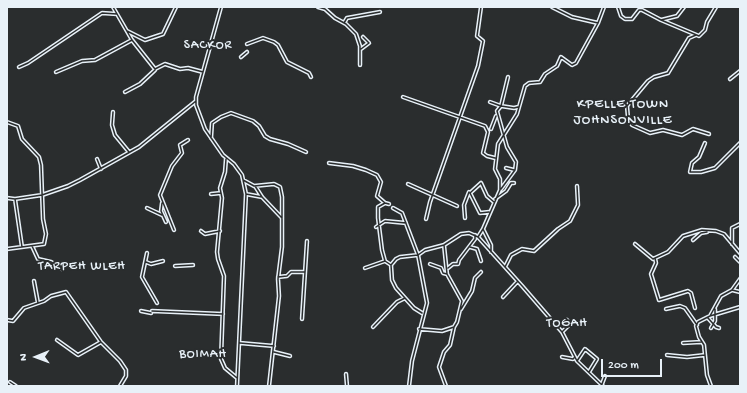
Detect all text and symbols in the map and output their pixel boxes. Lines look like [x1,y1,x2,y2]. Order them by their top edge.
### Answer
district label: SACKOR [184,38,232,54]
district label: KPELLE TOWN JOHNSONVILLE [573,97,673,130]
district label: TARPEH WLEH [38,259,126,275]
district label: TOGAH [546,316,588,332]
north arrow [16,337,56,377]
district label: BOIMAH [179,347,227,363]
scale bar [603,351,664,377]
text: N [18,354,30,361]
text: 200 m [608,359,639,373]

